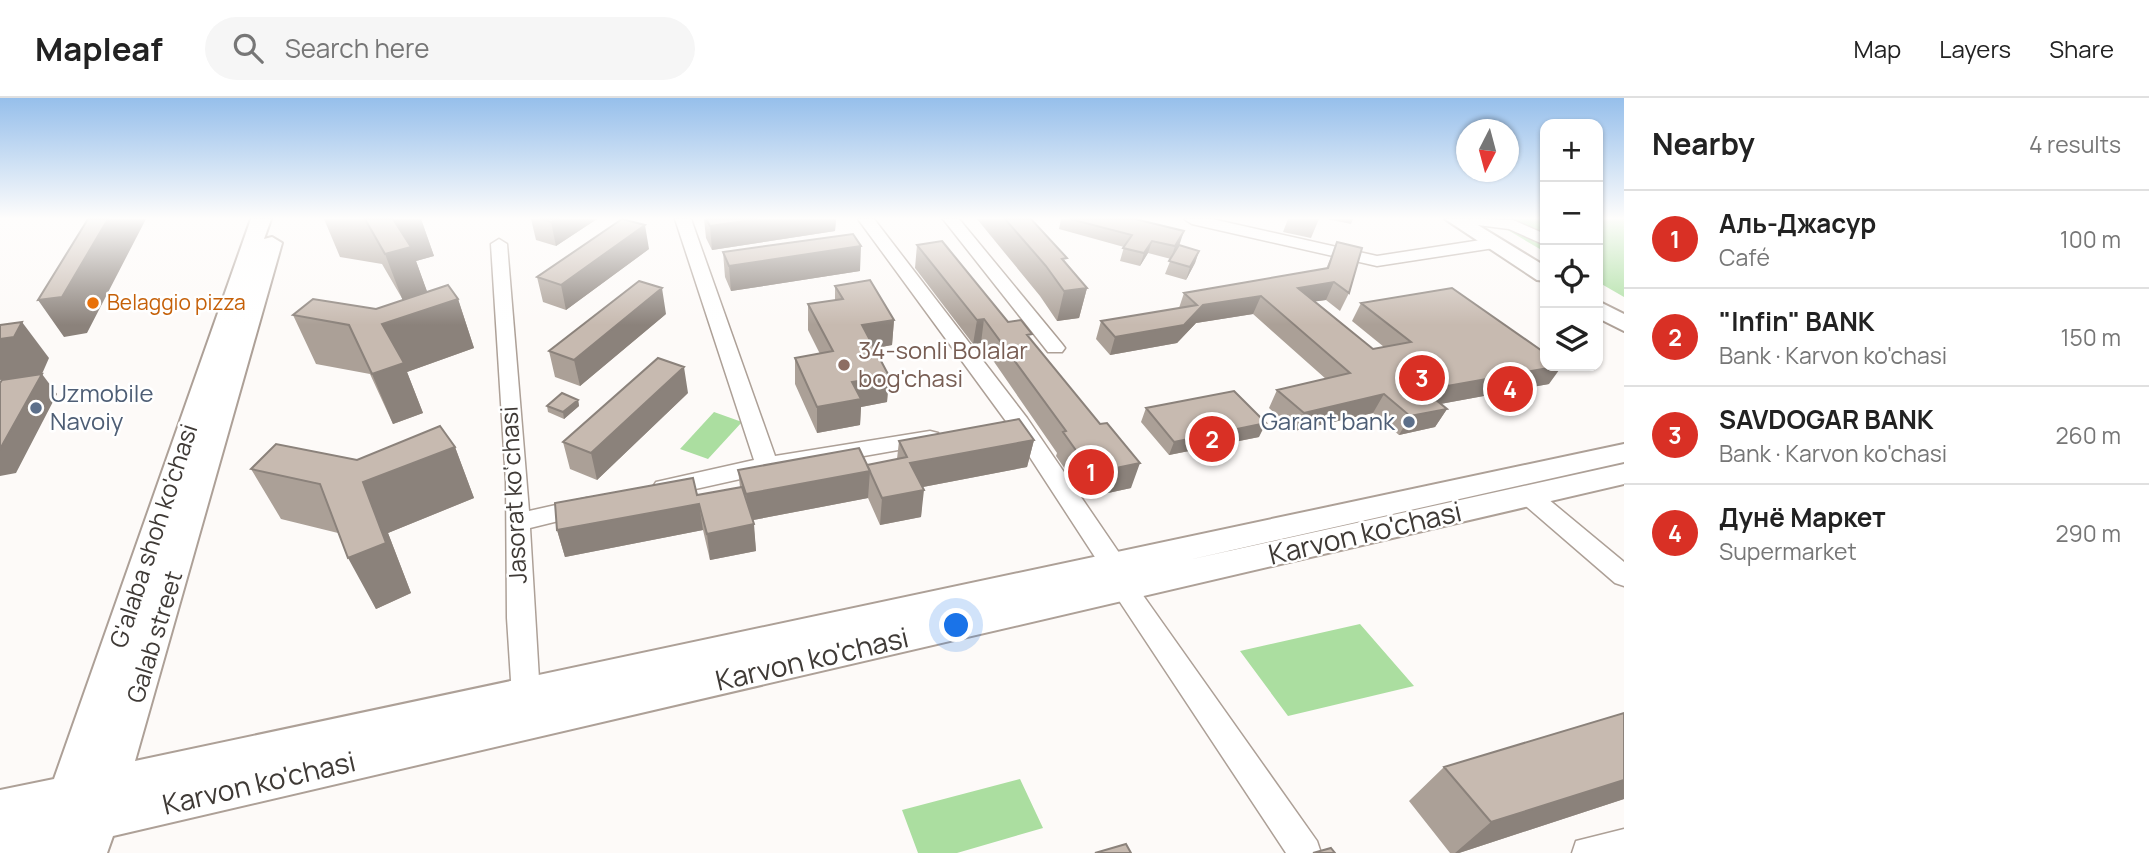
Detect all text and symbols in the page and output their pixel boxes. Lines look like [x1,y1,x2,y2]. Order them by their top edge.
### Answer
search box [205,17,695,80]
text: Mapleaf [35,26,163,71]
icon: search [229,29,267,67]
text: Search here [285,30,429,66]
text: Map [1854,32,1901,65]
text: Layers [1939,32,2011,65]
text: Share [2049,32,2114,65]
north arrow [1456,119,1519,182]
map controls [1540,119,1603,371]
button: + [1540,119,1603,182]
text: Nearby [1652,123,1755,164]
text: 4 results [2029,128,2121,160]
button: − [1540,182,1603,245]
text: Аль-Джасур [1719,205,1876,241]
text: 1 [1670,223,1680,255]
text: 100 m [2060,223,2121,255]
text: Café [1719,241,1770,273]
button: locate [1540,245,1603,308]
place label: Belaggio pizza [107,288,246,316]
marker: Belaggio pizza [85,295,101,311]
text: "Infin" BANK [1719,303,1875,339]
button: layers [1540,308,1603,371]
text: 2 [1668,321,1682,353]
text: 150 m [2061,321,2121,353]
place label: 34-sonli Bolalar bog'chasi [858,333,1028,394]
text: Bank · Karvon ko'chasi [1719,339,1947,371]
pin: 3 [1399,352,1445,404]
marker: 34-sonli Bolalar bog'chasi [836,357,852,373]
pin: 4 [1487,363,1533,415]
place label: Uzmobile Navoiy [50,376,153,437]
marker: Uzmobile Navoiy [28,400,44,416]
text: SAVDOGAR BANK [1719,401,1934,437]
place label: Garant bank [1261,404,1396,437]
street label: Jasorat ko‘chasi [491,406,534,585]
pin: 2 [1189,413,1235,465]
marker: Garant bank [1401,414,1417,430]
street label: G'alaba shoh ko'chasi [101,419,204,652]
text: 3 [1668,419,1682,451]
text: 260 m [2055,419,2121,451]
text: Bank · Karvon ko'chasi [1719,437,1947,469]
pin: 1 [1068,446,1114,498]
street label: Karvon ko'chasi [1265,491,1465,573]
text: Дунё Маркет [1719,499,1886,535]
text: 4 [1668,517,1682,549]
text: 290 m [2055,517,2121,549]
text: Supermarket [1719,535,1857,567]
street label: Galab street [118,566,189,707]
your location [939,608,973,642]
street label: Karvon ko'chasi [712,617,912,699]
street label: Karvon ko'chasi [159,741,359,823]

